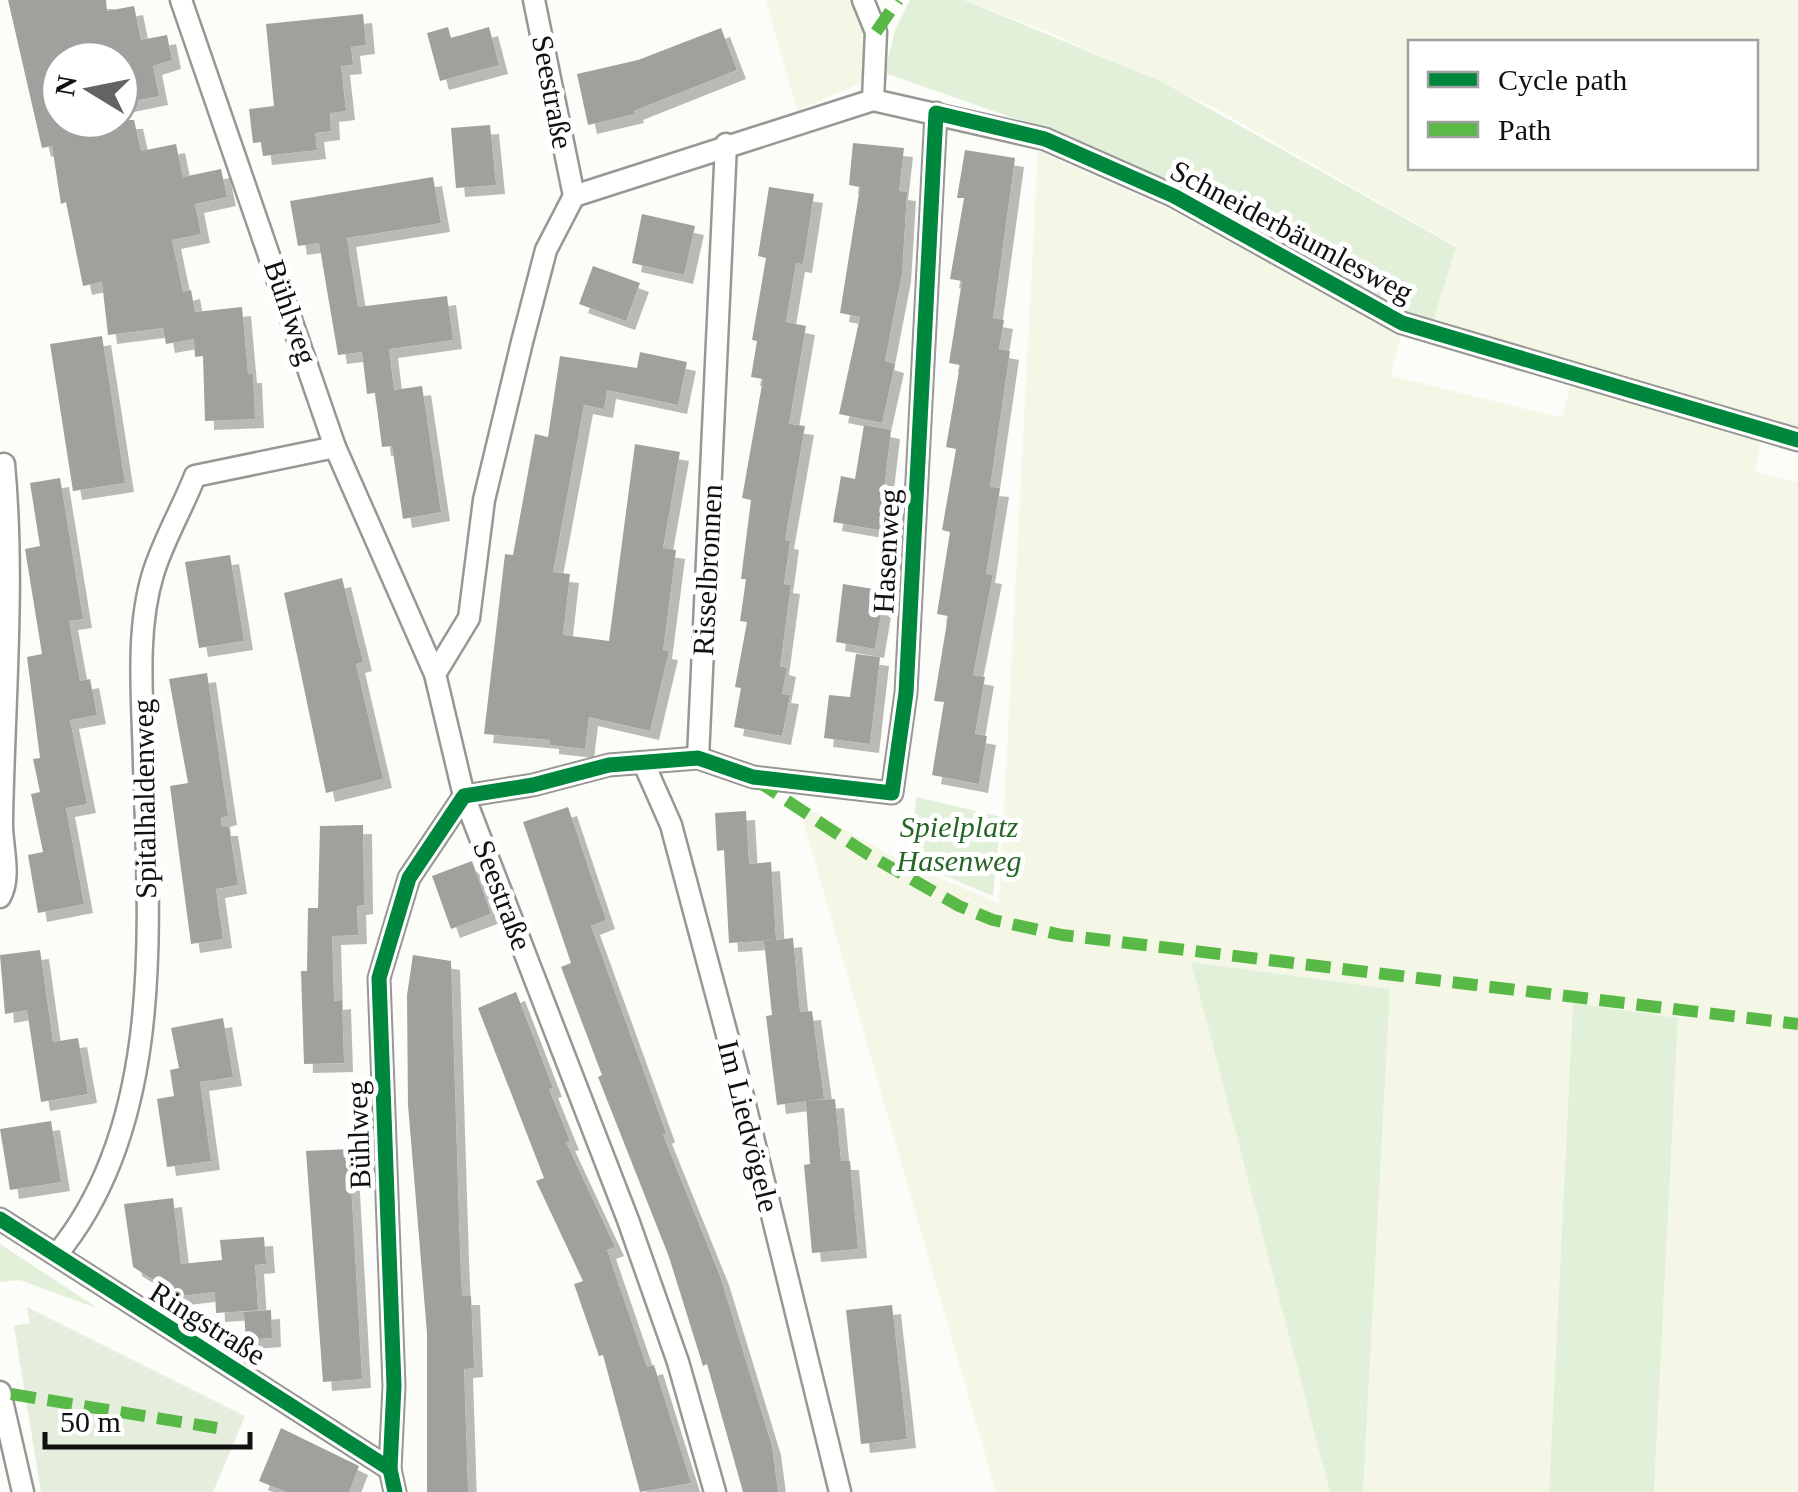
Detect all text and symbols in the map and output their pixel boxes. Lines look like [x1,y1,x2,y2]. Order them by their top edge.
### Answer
street label: Seestraße [526,32,580,152]
north arrow [40,40,140,140]
legend [1408,40,1758,170]
text: Cycle path [1498,63,1627,96]
text: N [49,73,83,98]
text: Path [1498,113,1551,146]
street label: Schneiderbäumlesweg [1165,153,1419,309]
street label: Bühlweg [258,255,324,369]
street label: Risselbronnen [686,483,728,657]
street label: Hasenweg [866,488,906,614]
street label: Spitalhaldenweg [126,699,162,899]
park label: Spielplatz Hasenweg [896,810,1021,877]
street label: Seestraße [467,835,539,955]
street label: Im Liedvögele [712,1037,786,1215]
street label: Bühlweg [340,1080,376,1190]
street label: Ringstraße [144,1275,272,1371]
scale bar [45,1387,250,1449]
text: 50 m [60,1405,121,1438]

